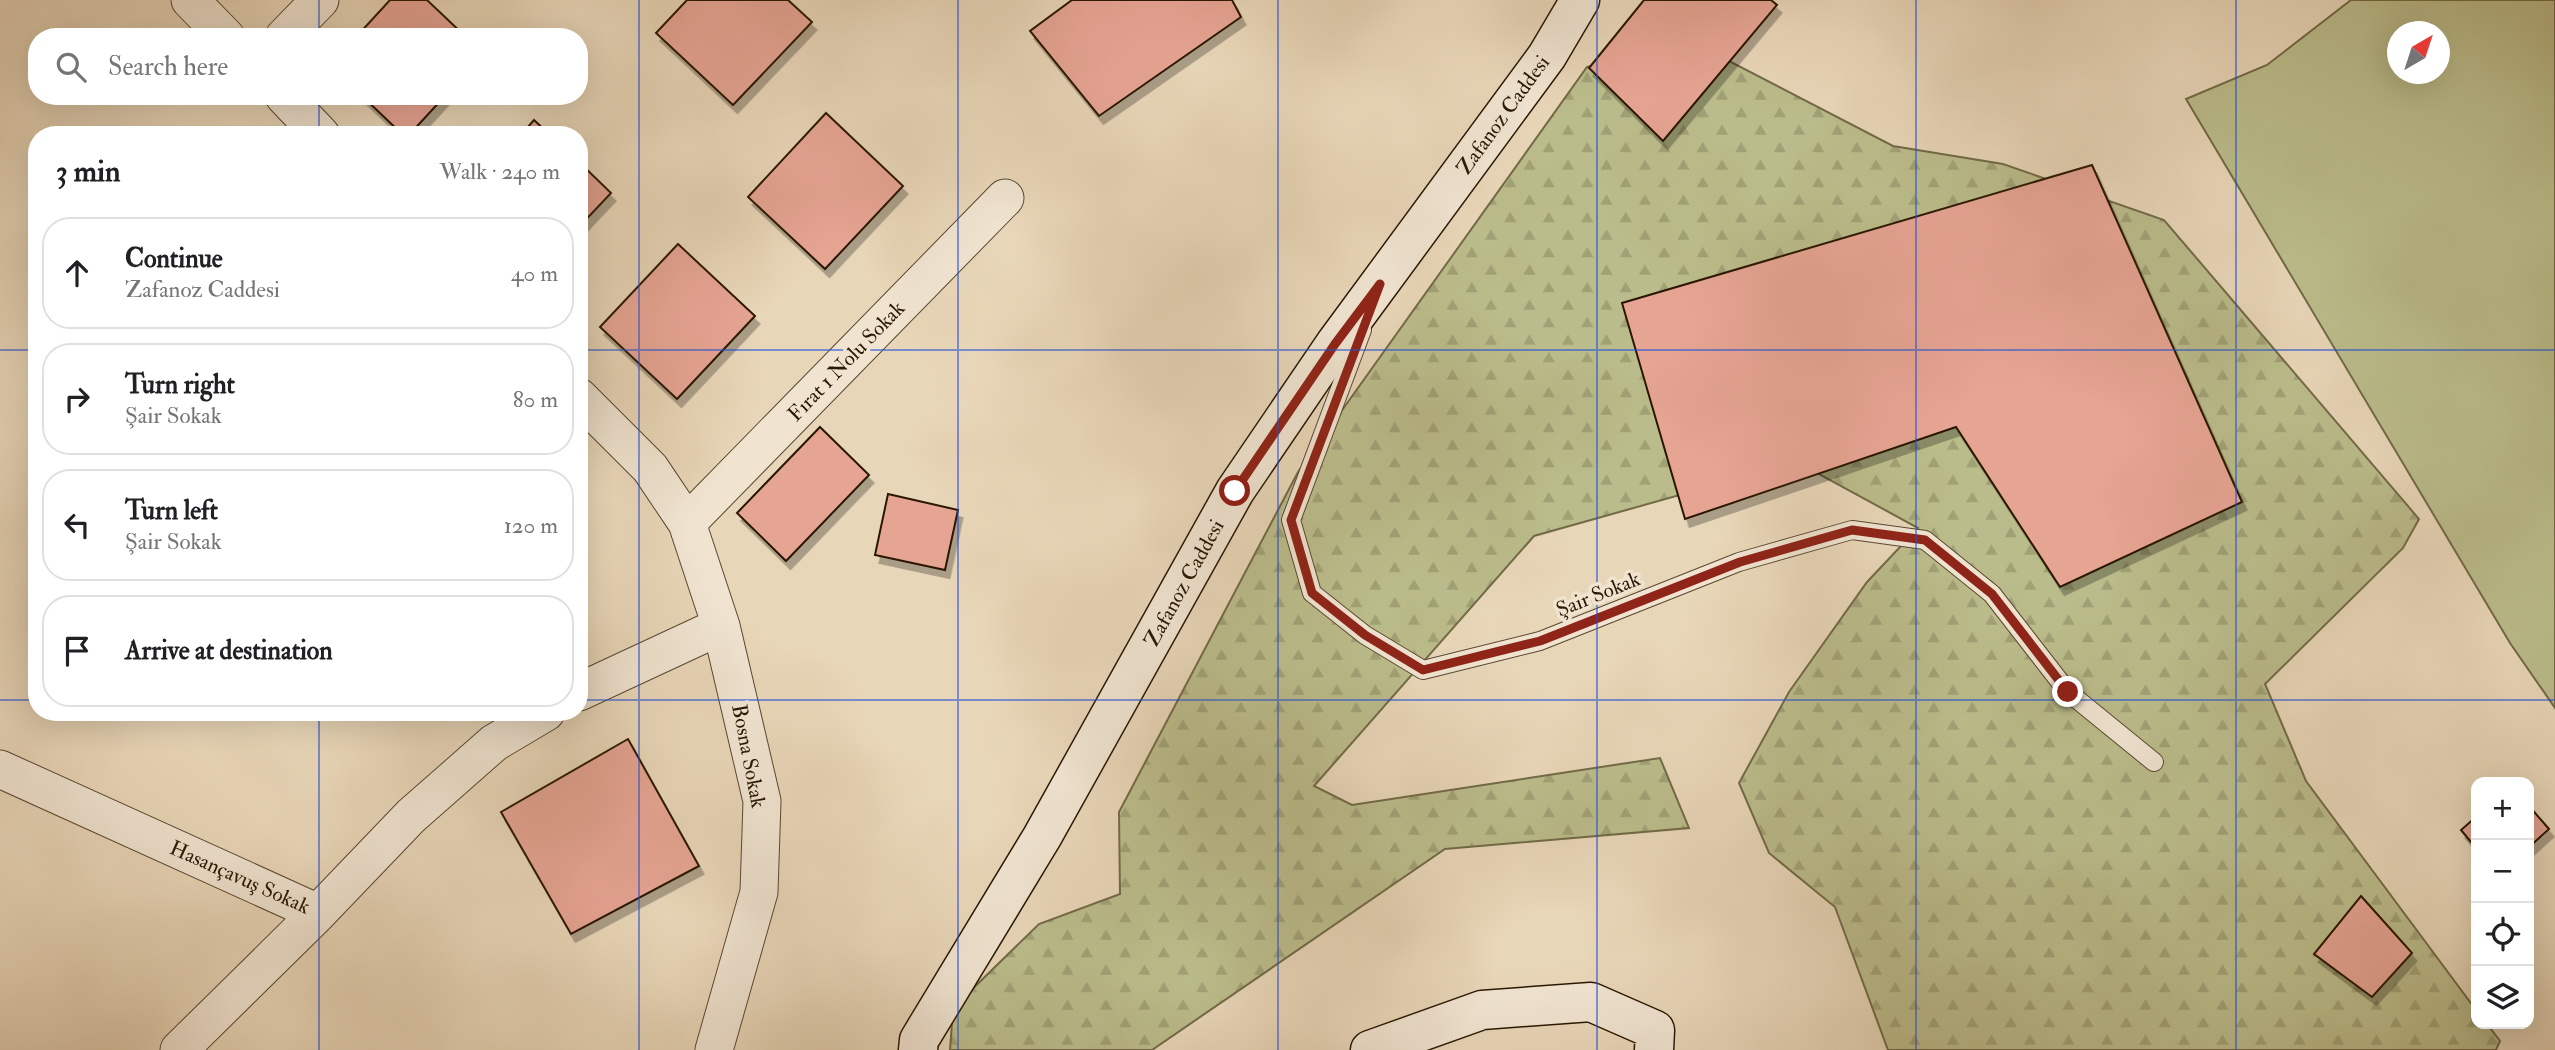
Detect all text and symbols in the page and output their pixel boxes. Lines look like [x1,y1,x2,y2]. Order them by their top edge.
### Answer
north arrow [2387,21,2450,84]
search box [28,28,588,105]
icon: search [52,48,90,86]
street label: Zafanoz Caddesi [1451,50,1556,180]
text: Search here [108,51,228,83]
text: 3 min [56,153,121,190]
text: Walk · 240 m [440,157,560,186]
text: Continue [125,243,223,275]
icon: ahead [58,254,96,292]
text: 40 m [511,259,558,288]
text: Zafanoz Caddesi [125,275,280,304]
street label: Fırat 1 Nolu Sokak [782,295,911,427]
text: Turn right [125,369,235,401]
icon: right [58,380,96,418]
text: 80 m [513,385,558,414]
text: Şair Sokak [125,401,222,430]
route start [1219,475,1250,506]
text: Turn left [125,495,218,527]
icon: left [58,506,96,544]
text: 120 m [504,511,558,540]
street label: Zafanoz Caddesi [1138,514,1231,652]
text: Şair Sokak [125,527,222,556]
street label: Şair Sokak [1552,565,1644,624]
icon: arrive [58,632,96,670]
text: Arrive at destination [125,635,333,667]
route end [2052,676,2083,707]
street label: Bosna Sokak [725,702,772,810]
map controls [2471,777,2534,1029]
button: + [2471,777,2534,840]
street label: Hasançavuş Sokak [165,834,314,921]
button: − [2471,840,2534,903]
button: locate [2471,903,2534,966]
button: layers [2471,966,2534,1029]

